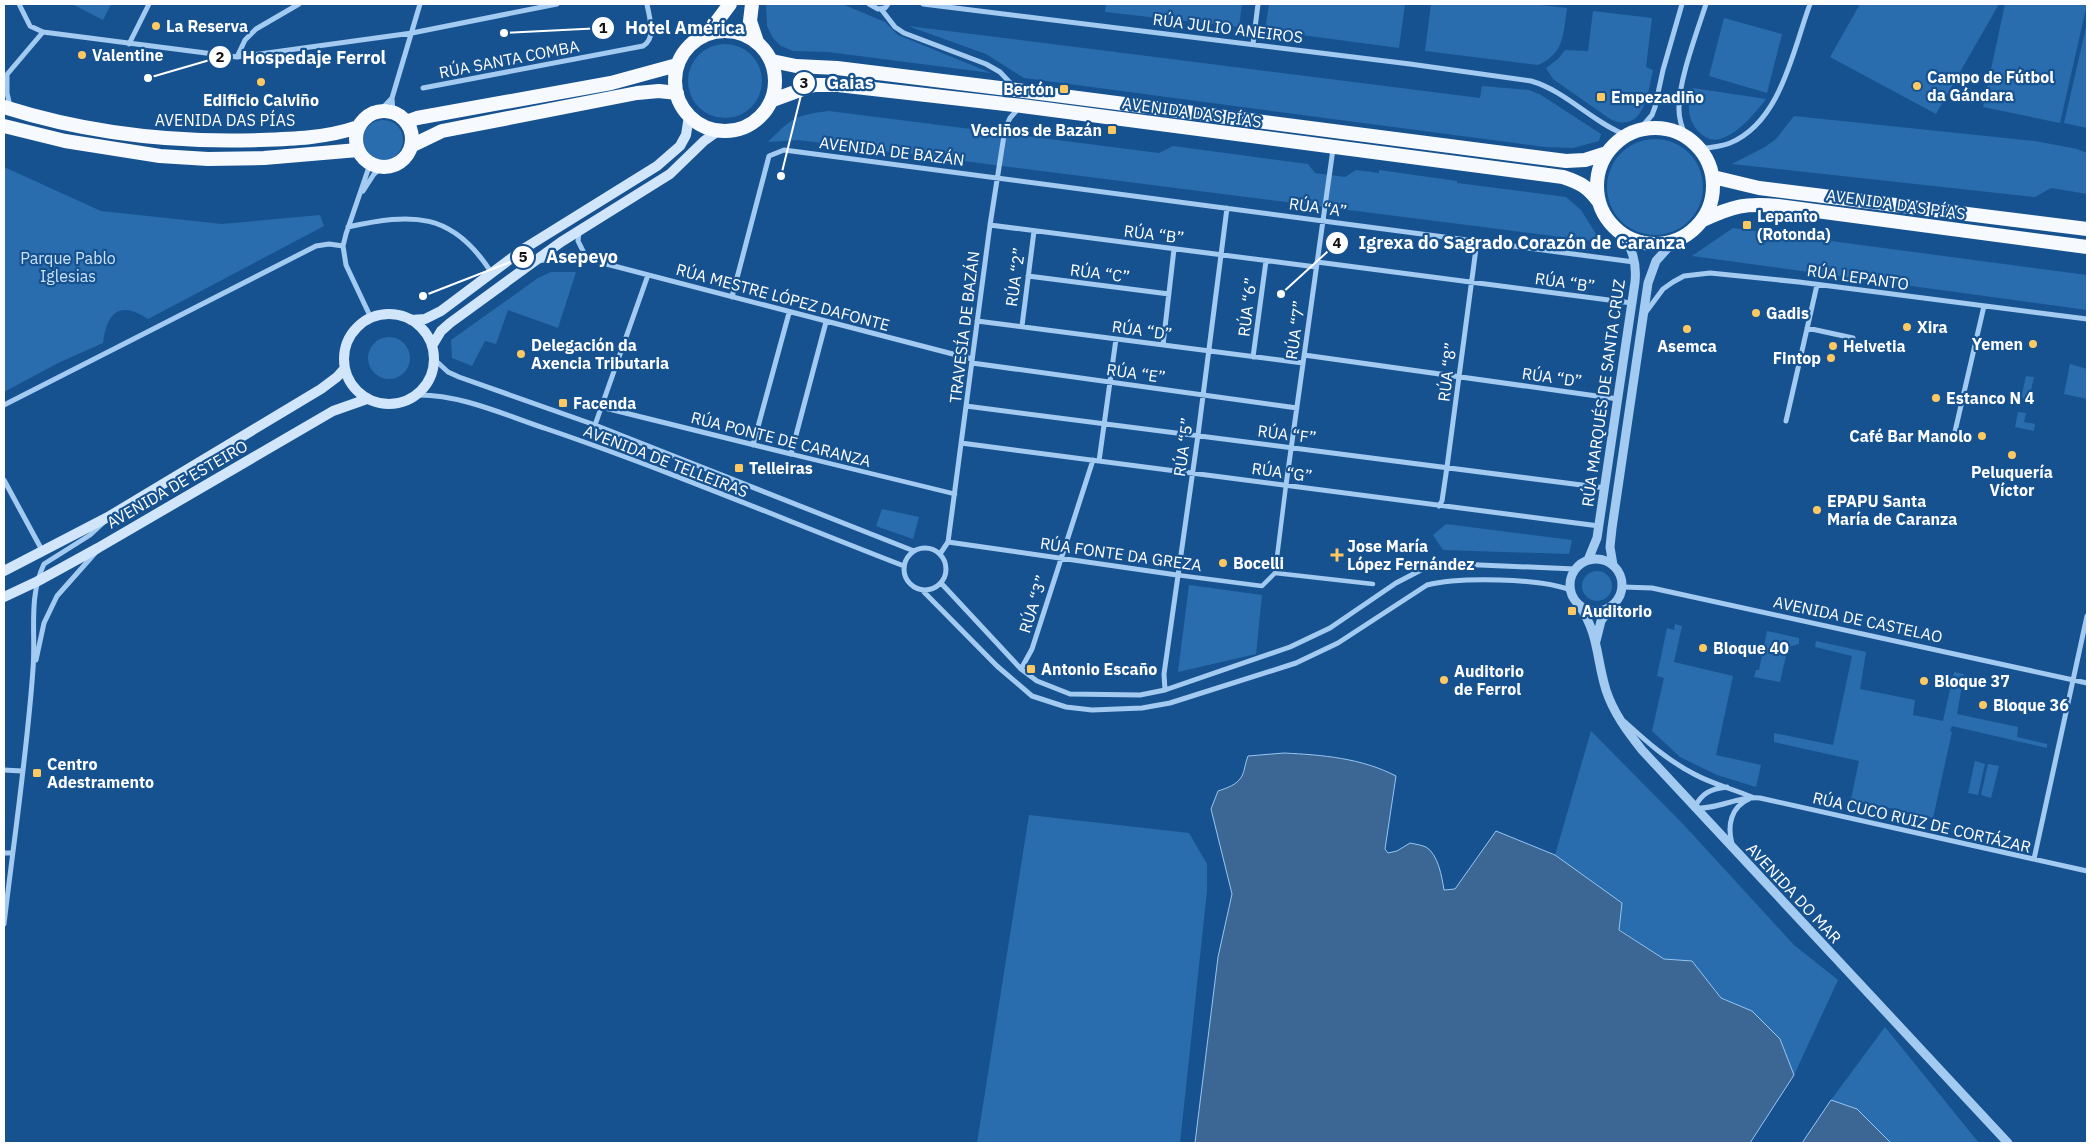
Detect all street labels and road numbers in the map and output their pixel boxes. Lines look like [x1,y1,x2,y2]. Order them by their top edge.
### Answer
street label: RÚA JULIO ANEIROS [1152,8,1304,47]
street label: RÚA SANTA COMBA [437,35,581,82]
street label: AVENIDA DAS PÍAS [1121,91,1263,132]
street label: AVENIDA DAS PÍAS [155,109,295,130]
street label: AVENIDA DE BAZÁN [818,131,966,170]
street label: AVENIDA DAS PÍAS [1825,183,1967,224]
street label: RÚA “A” [1288,192,1348,221]
street label: RÚA “B” [1123,219,1185,248]
street label: RÚA “2” [1000,246,1029,308]
street label: TRAVESÍA DE BAZÁN [944,250,983,404]
street label: RÚA MESTRE LÓPEZ DAFONTE [674,258,892,335]
street label: RÚA “C” [1069,258,1131,287]
street label: RÚA LEPANTO [1806,259,1910,294]
street label: RÚA “B” [1534,267,1596,296]
street label: RÚA “6” [1232,276,1261,338]
street label: RÚA MARQUÉS DE SANTA CRUZ [1576,278,1629,508]
street label: RÚA “7” [1280,299,1309,361]
street label: RÚA “D” [1111,315,1173,344]
street label: RÚA “8” [1432,341,1461,403]
street label: RÚA “E” [1105,358,1167,387]
street label: RÚA “D” [1521,362,1583,391]
street label: RÚA PONTE DE CARANZA [689,406,873,471]
street label: RÚA “5” [1168,416,1197,478]
street label: RÚA “F” [1257,419,1318,448]
street label: AVENIDA DE TELLEIRAS [581,420,751,502]
street label: AVENIDA DE ESTEIRO [103,435,251,533]
street label: RÚA “G” [1251,457,1314,486]
street label: RÚA FONTE DA GREZA [1039,532,1203,575]
street label: RÚA “3” [1013,572,1052,635]
street label: AVENIDA DE CASTELAO [1772,591,1944,647]
street label: RÚA CUCO RUIZ DE CORTÁZAR [1811,786,2033,857]
street label: AVENIDA DO MAR [1742,839,1846,947]

